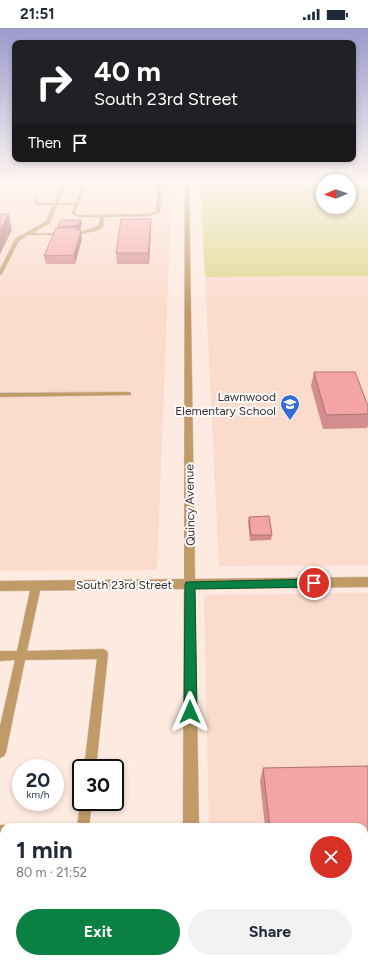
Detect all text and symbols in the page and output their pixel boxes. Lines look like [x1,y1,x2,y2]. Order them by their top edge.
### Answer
text: 21:51 [20,5,55,23]
text: 40 m [94,54,161,88]
icon: right [28,56,80,108]
text: South 23rd Street [94,88,238,110]
icon: arrive [69,132,91,154]
text: Then [28,134,61,152]
north arrow [316,174,356,214]
map controls [316,174,356,214]
place label: Lawnwood Elementary School [175,390,276,418]
school or university icon: Lawnwood Elementary School [279,393,301,421]
street label: Quincy Avenue [182,464,198,546]
pin [297,566,331,600]
icon: arrive [303,572,325,594]
street label: South 23rd Street [76,578,173,592]
position arrow [169,691,211,733]
speed limit sign: 30 [72,759,124,811]
text: 20 [26,768,50,792]
text: km/h [27,788,49,801]
text: 1 min [16,835,73,864]
button: close [310,836,352,878]
text: 80 m · 21:52 [16,865,87,880]
button: Exit [16,909,180,955]
button: Share [188,909,352,955]

